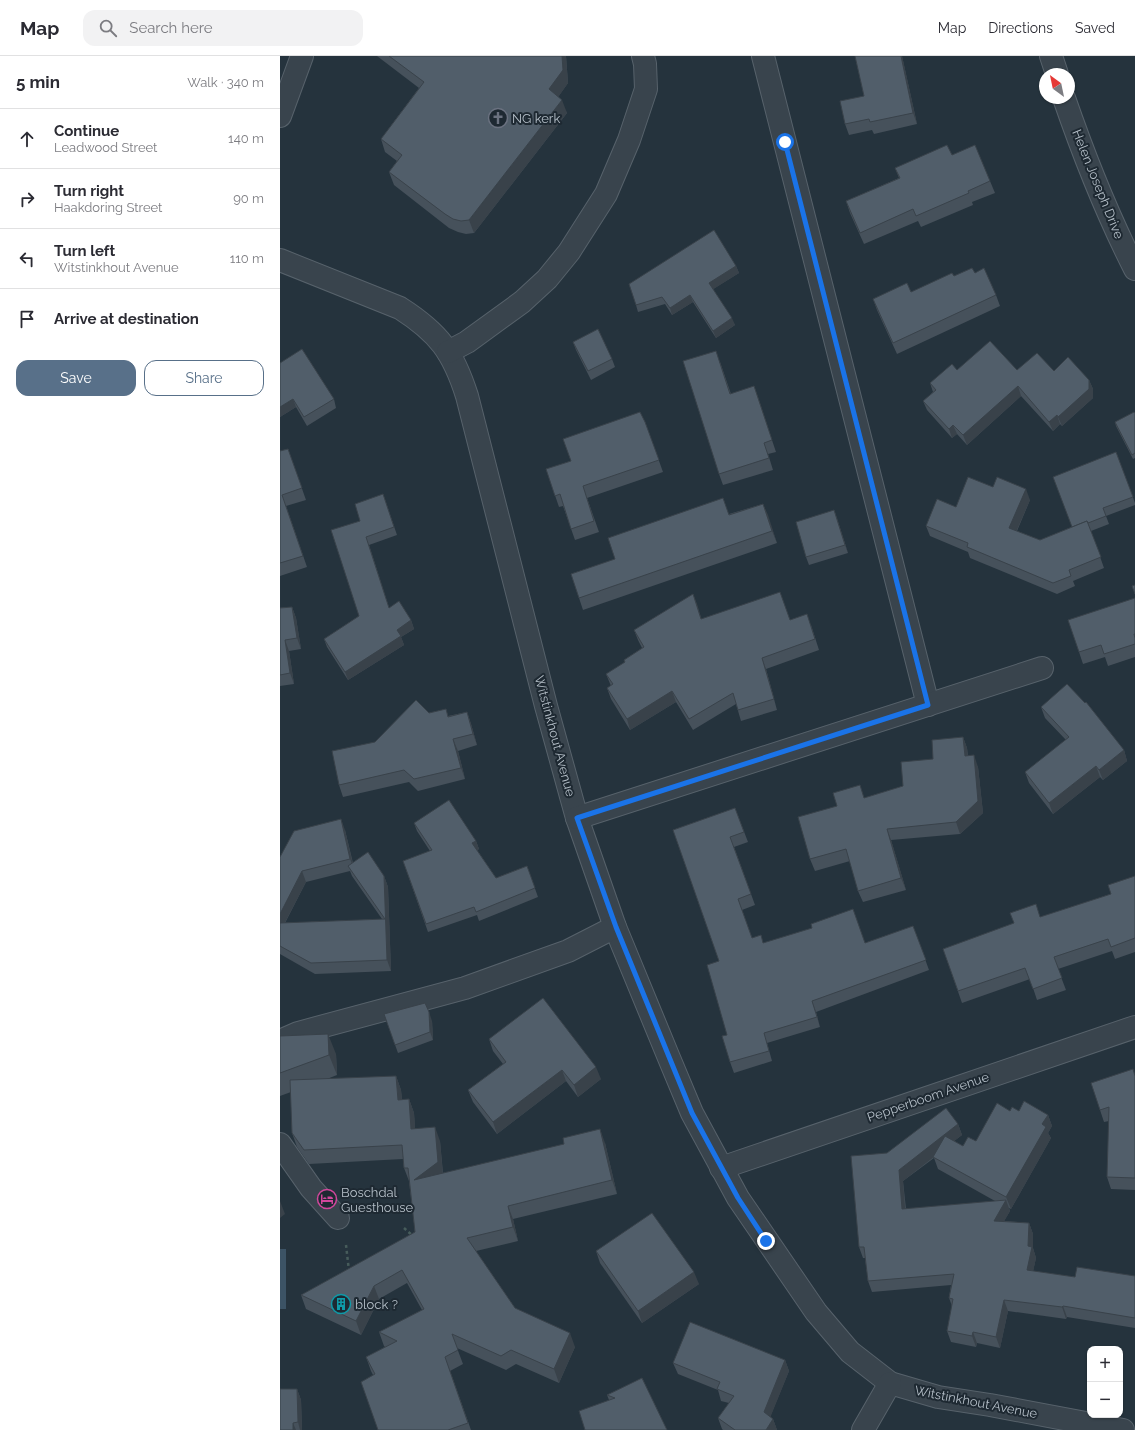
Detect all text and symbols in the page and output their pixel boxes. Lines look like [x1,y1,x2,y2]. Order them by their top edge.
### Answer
search box [83,10,363,46]
text: Map [20,17,59,39]
icon: search [97,17,119,39]
text: Search here [129,19,213,37]
text: Map [938,20,966,36]
text: Directions [988,20,1053,36]
text: Saved [1075,20,1115,36]
north arrow [1039,68,1075,104]
text: 5 min [16,72,60,92]
text: Walk · 340 m [187,75,264,90]
church icon: NG kerk [487,107,509,129]
place label: NG kerk [512,111,560,126]
text: Continue [54,122,119,140]
street label: Helen Joseph Drive [1069,127,1127,241]
icon: ahead [16,128,38,150]
text: 140 m [228,131,264,146]
route start [776,133,794,151]
text: Leadwood Street [54,140,157,155]
text: Turn right [54,182,124,200]
icon: right [16,188,38,210]
text: 90 m [233,191,264,206]
text: Haakdoring Street [54,200,162,215]
text: Turn left [54,242,115,260]
icon: left [16,248,38,270]
text: 110 m [230,251,264,266]
text: Witstinkhout Avenue [54,260,179,275]
icon: arrive [16,308,38,330]
text: Arrive at destination [54,310,199,328]
button: Save [16,360,136,396]
button: Share [144,360,264,396]
street label: Witstinkhout Avenue [532,674,578,798]
street label: Pepperboom Avenue [865,1069,991,1125]
place label: Boschdal Guesthouse [341,1185,414,1215]
hotel icon: Boschdal Guesthouse [316,1188,338,1210]
route end [757,1232,775,1250]
building icon: block ? [330,1293,352,1315]
place label: block ? [355,1297,398,1312]
map controls [1087,1346,1123,1418]
button: + [1087,1346,1123,1382]
button: − [1087,1382,1123,1418]
street label: Witstinkhout Avenue [913,1383,1039,1421]

